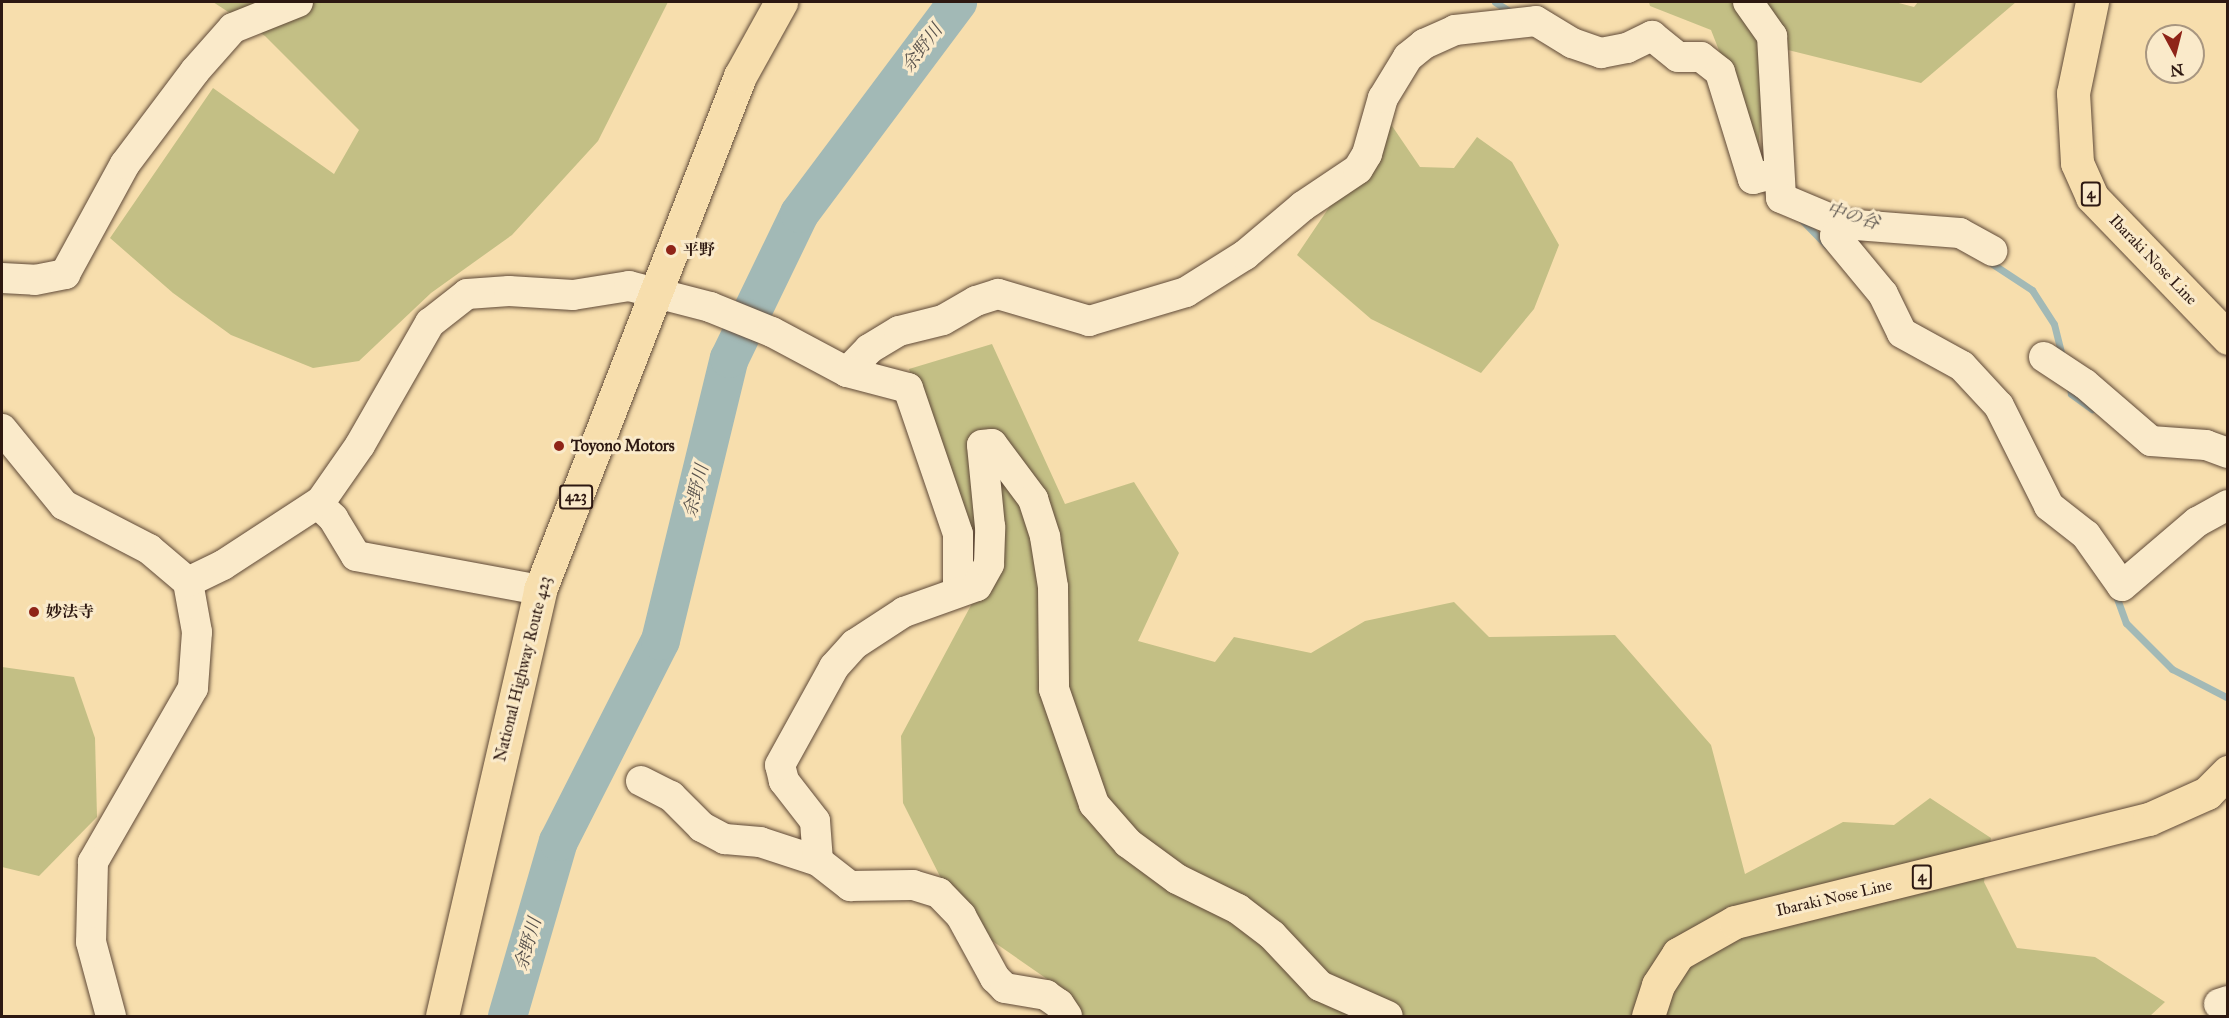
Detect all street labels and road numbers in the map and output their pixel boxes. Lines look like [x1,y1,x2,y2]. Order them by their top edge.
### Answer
road number: 4 [2080,182,2102,206]
street label: Ibaraki Nose Line [2105,211,2201,309]
road number: 423 [558,485,594,509]
street label: National Highway Route 423 [491,574,555,764]
road number: 4 [1912,865,1932,889]
street label: Ibaraki Nose Line [1774,875,1894,921]

